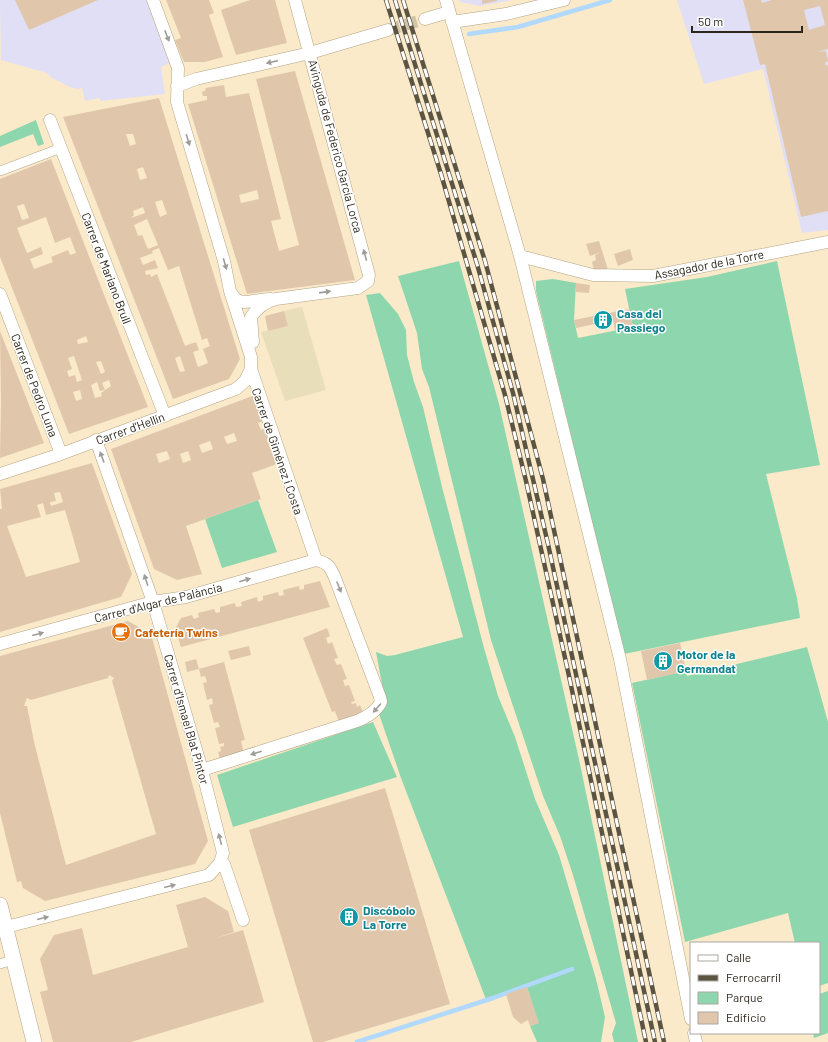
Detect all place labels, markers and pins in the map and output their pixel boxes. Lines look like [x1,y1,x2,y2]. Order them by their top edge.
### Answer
place label: Casa del Passiego [617,306,666,334]
building icon: Casa del Passiego [592,309,614,331]
cafe icon: Cafetería Twins [110,621,132,643]
place label: Cafetería Twins [135,625,218,639]
place label: Motor de la Germandat [677,647,736,675]
building icon: Motor de la Germandat [652,650,674,672]
place label: Discóbolo La Torre [363,903,416,931]
building icon: Discóbolo La Torre [338,906,360,928]

